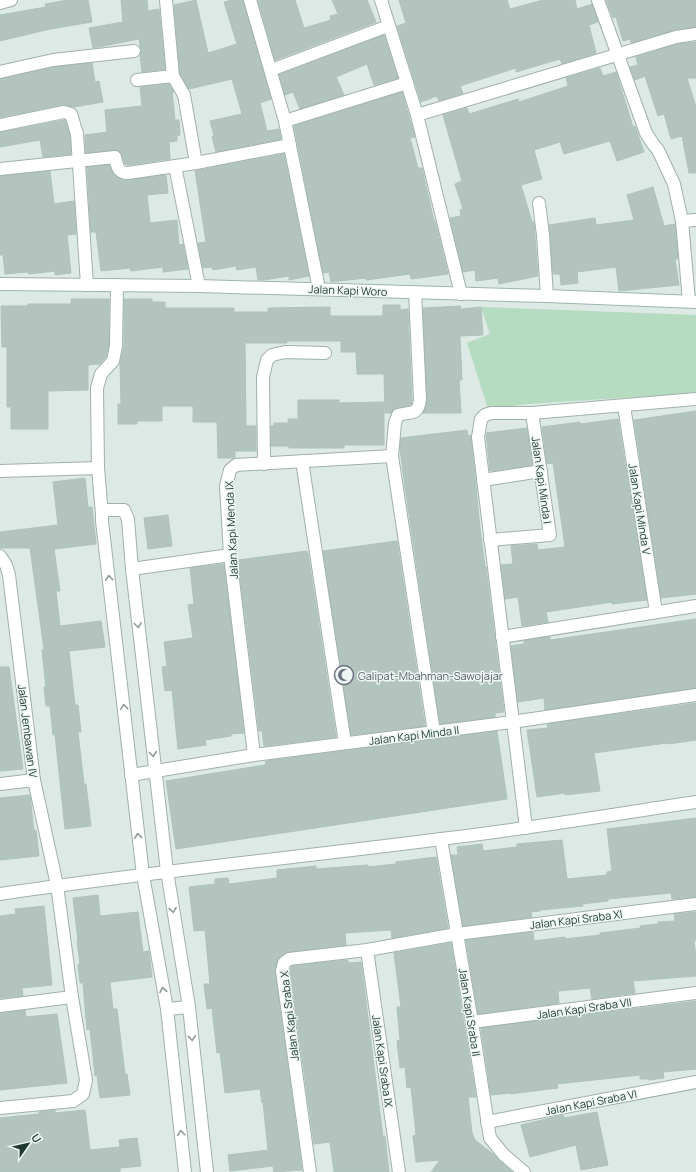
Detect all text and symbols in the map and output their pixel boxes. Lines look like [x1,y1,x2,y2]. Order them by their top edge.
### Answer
street label: Jalan Kapi Woro [308,281,388,299]
street label: Jalan Kapi Minda I [528,435,556,525]
street label: Jalan Kapi Minda V [625,462,655,556]
street label: Jalan Kapi Menda IX [221,480,241,580]
one-way arrow [105,575,114,581]
one-way arrow [133,622,142,628]
mosque icon: Galipat-Mbahman-Sawojajar [333,664,355,686]
place label: Galipat-Mbahman-Sawojajar [358,668,503,683]
street label: Jalan Jembawan IV [15,683,41,779]
one-way arrow [119,704,128,710]
street label: Jalan Kapi Minda II [368,722,460,748]
one-way arrow [148,751,157,757]
one-way arrow [134,833,143,839]
one-way arrow [168,906,177,913]
street label: Jalan Kapi Sraba XI [529,906,623,932]
street label: Jalan Kapi Sraba II [456,967,484,1057]
street label: Jalan Kapi Sraba X [276,970,302,1062]
one-way arrow [160,987,168,993]
street label: Jalan Kapi Sraba VII [536,994,632,1022]
street label: Jalan Kapi Sraba IX [369,1014,397,1109]
one-way arrow [188,1035,197,1041]
street label: Jalan Kapi Sraba VI [544,1086,638,1118]
north arrow [8,1124,48,1164]
one-way arrow [176,1130,185,1136]
text: U [28,1131,45,1146]

